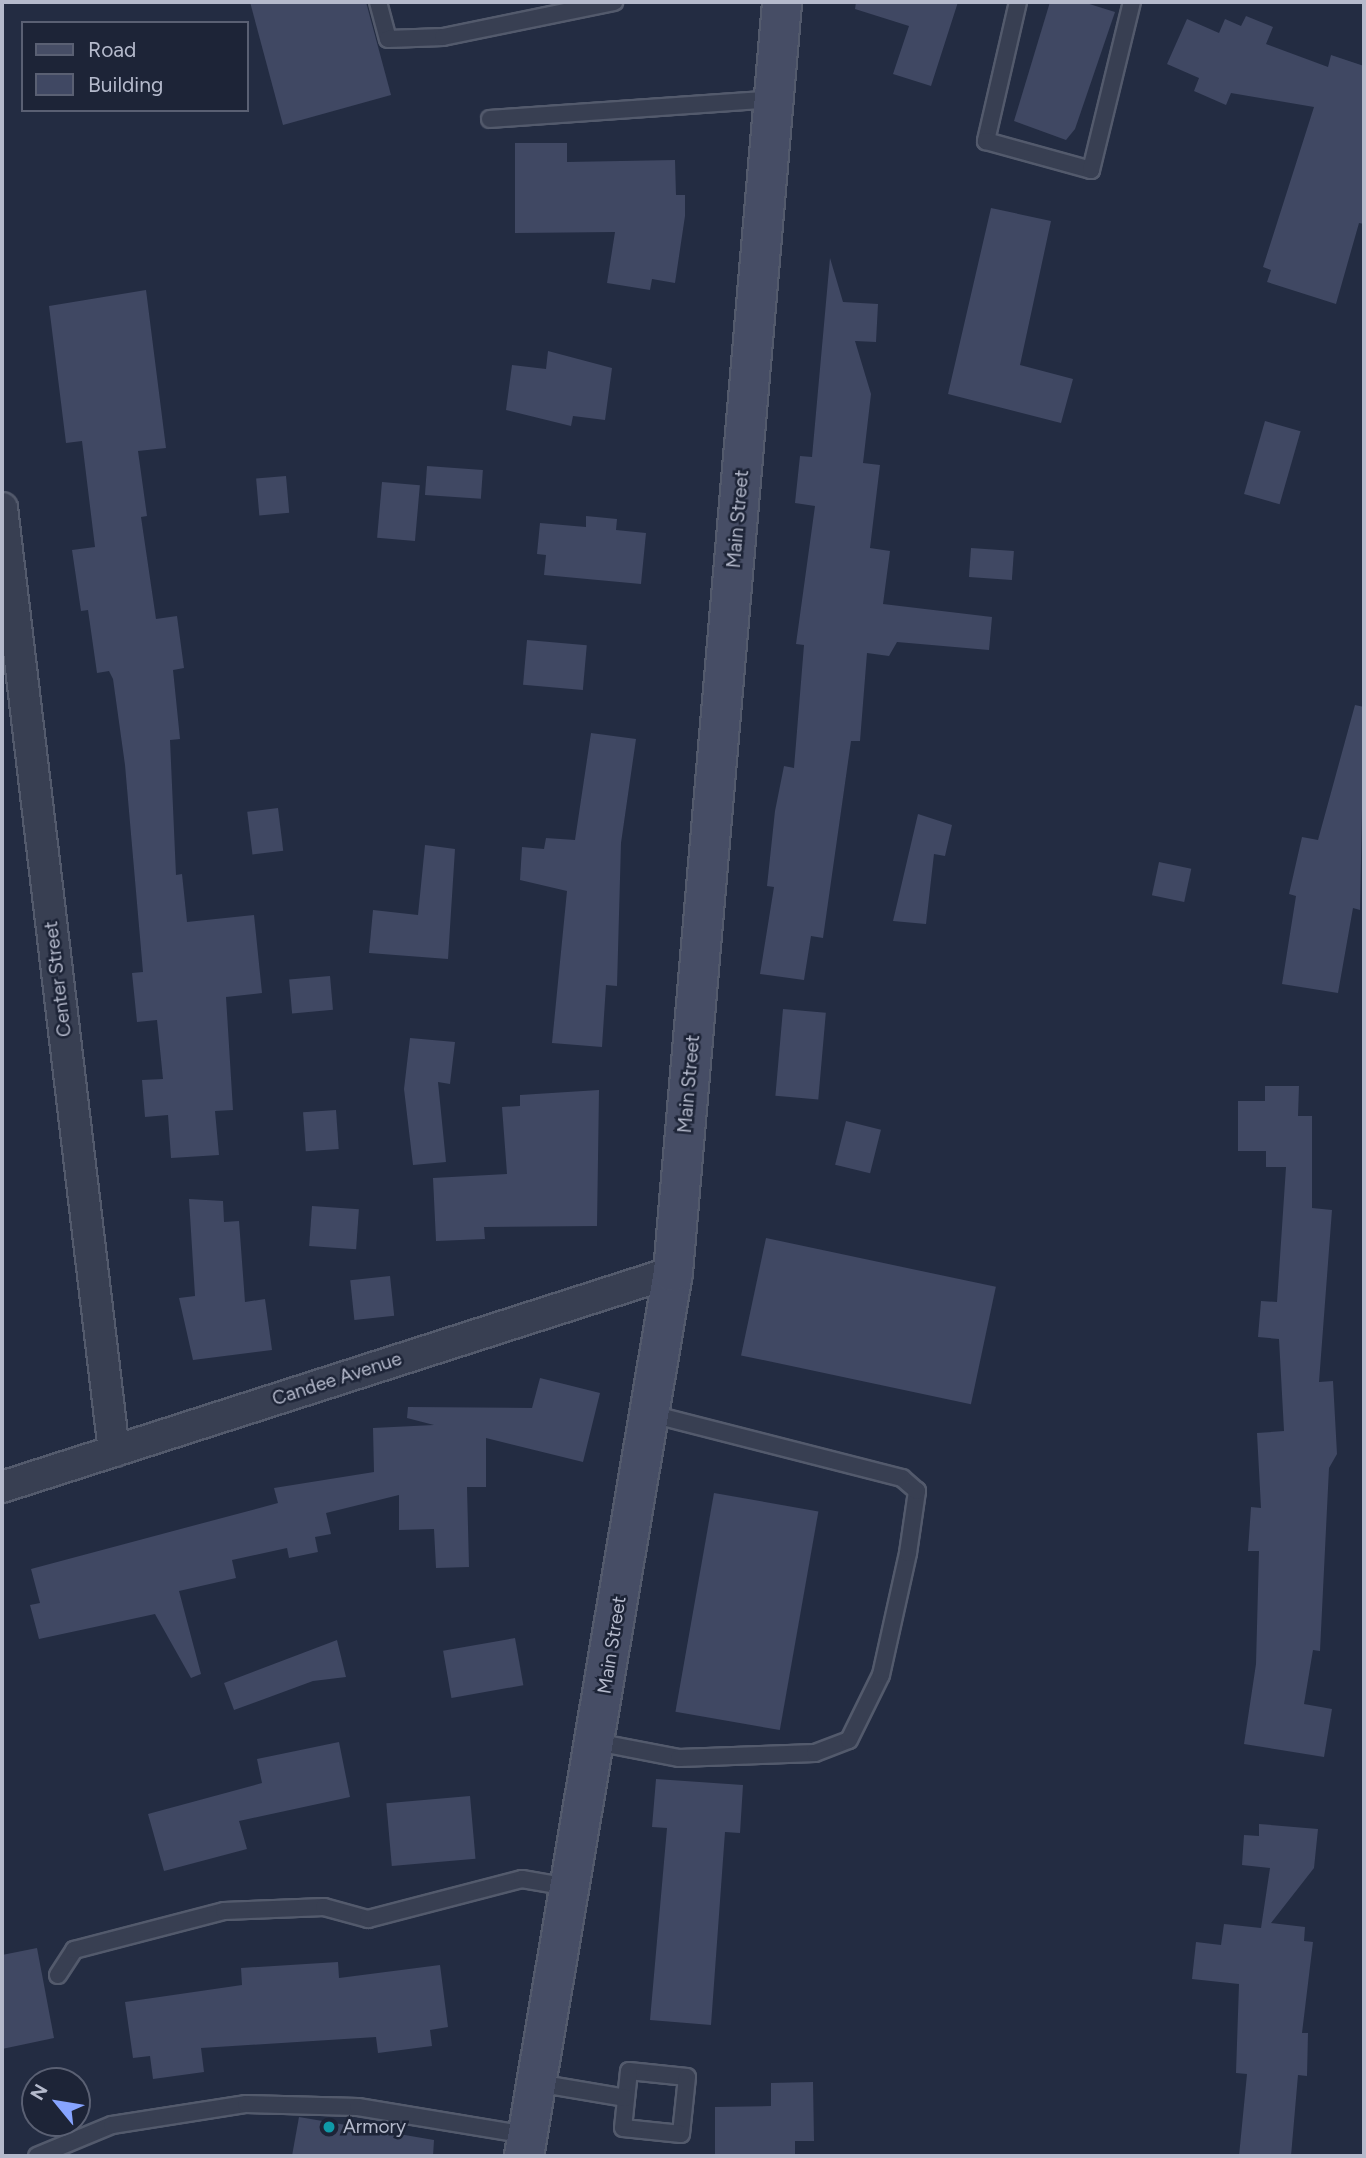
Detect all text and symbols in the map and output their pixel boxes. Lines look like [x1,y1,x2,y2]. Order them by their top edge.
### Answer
legend [21,21,248,112]
text: Road [88,37,136,62]
text: Building [88,72,163,97]
street label: Main Street [722,469,754,569]
street label: Center Street [40,920,76,1038]
street label: Main Street [673,1034,705,1134]
street label: Candee Avenue [269,1347,405,1411]
street label: Main Street [593,1594,631,1696]
north arrow [21,2067,91,2137]
text: N [25,2080,53,2104]
place label: Armory [343,2116,406,2138]
marker: Armory [321,2119,337,2135]

